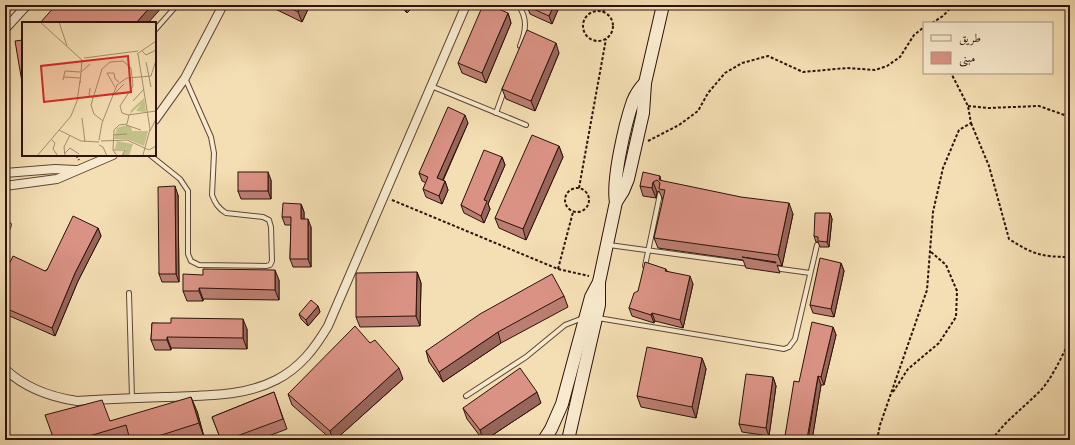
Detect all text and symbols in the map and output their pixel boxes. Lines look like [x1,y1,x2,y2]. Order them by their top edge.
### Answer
inset map [22,22,156,156]
legend [923,22,1053,74]
text: طريق [959,30,981,46]
text: مبنى [959,50,975,67]

